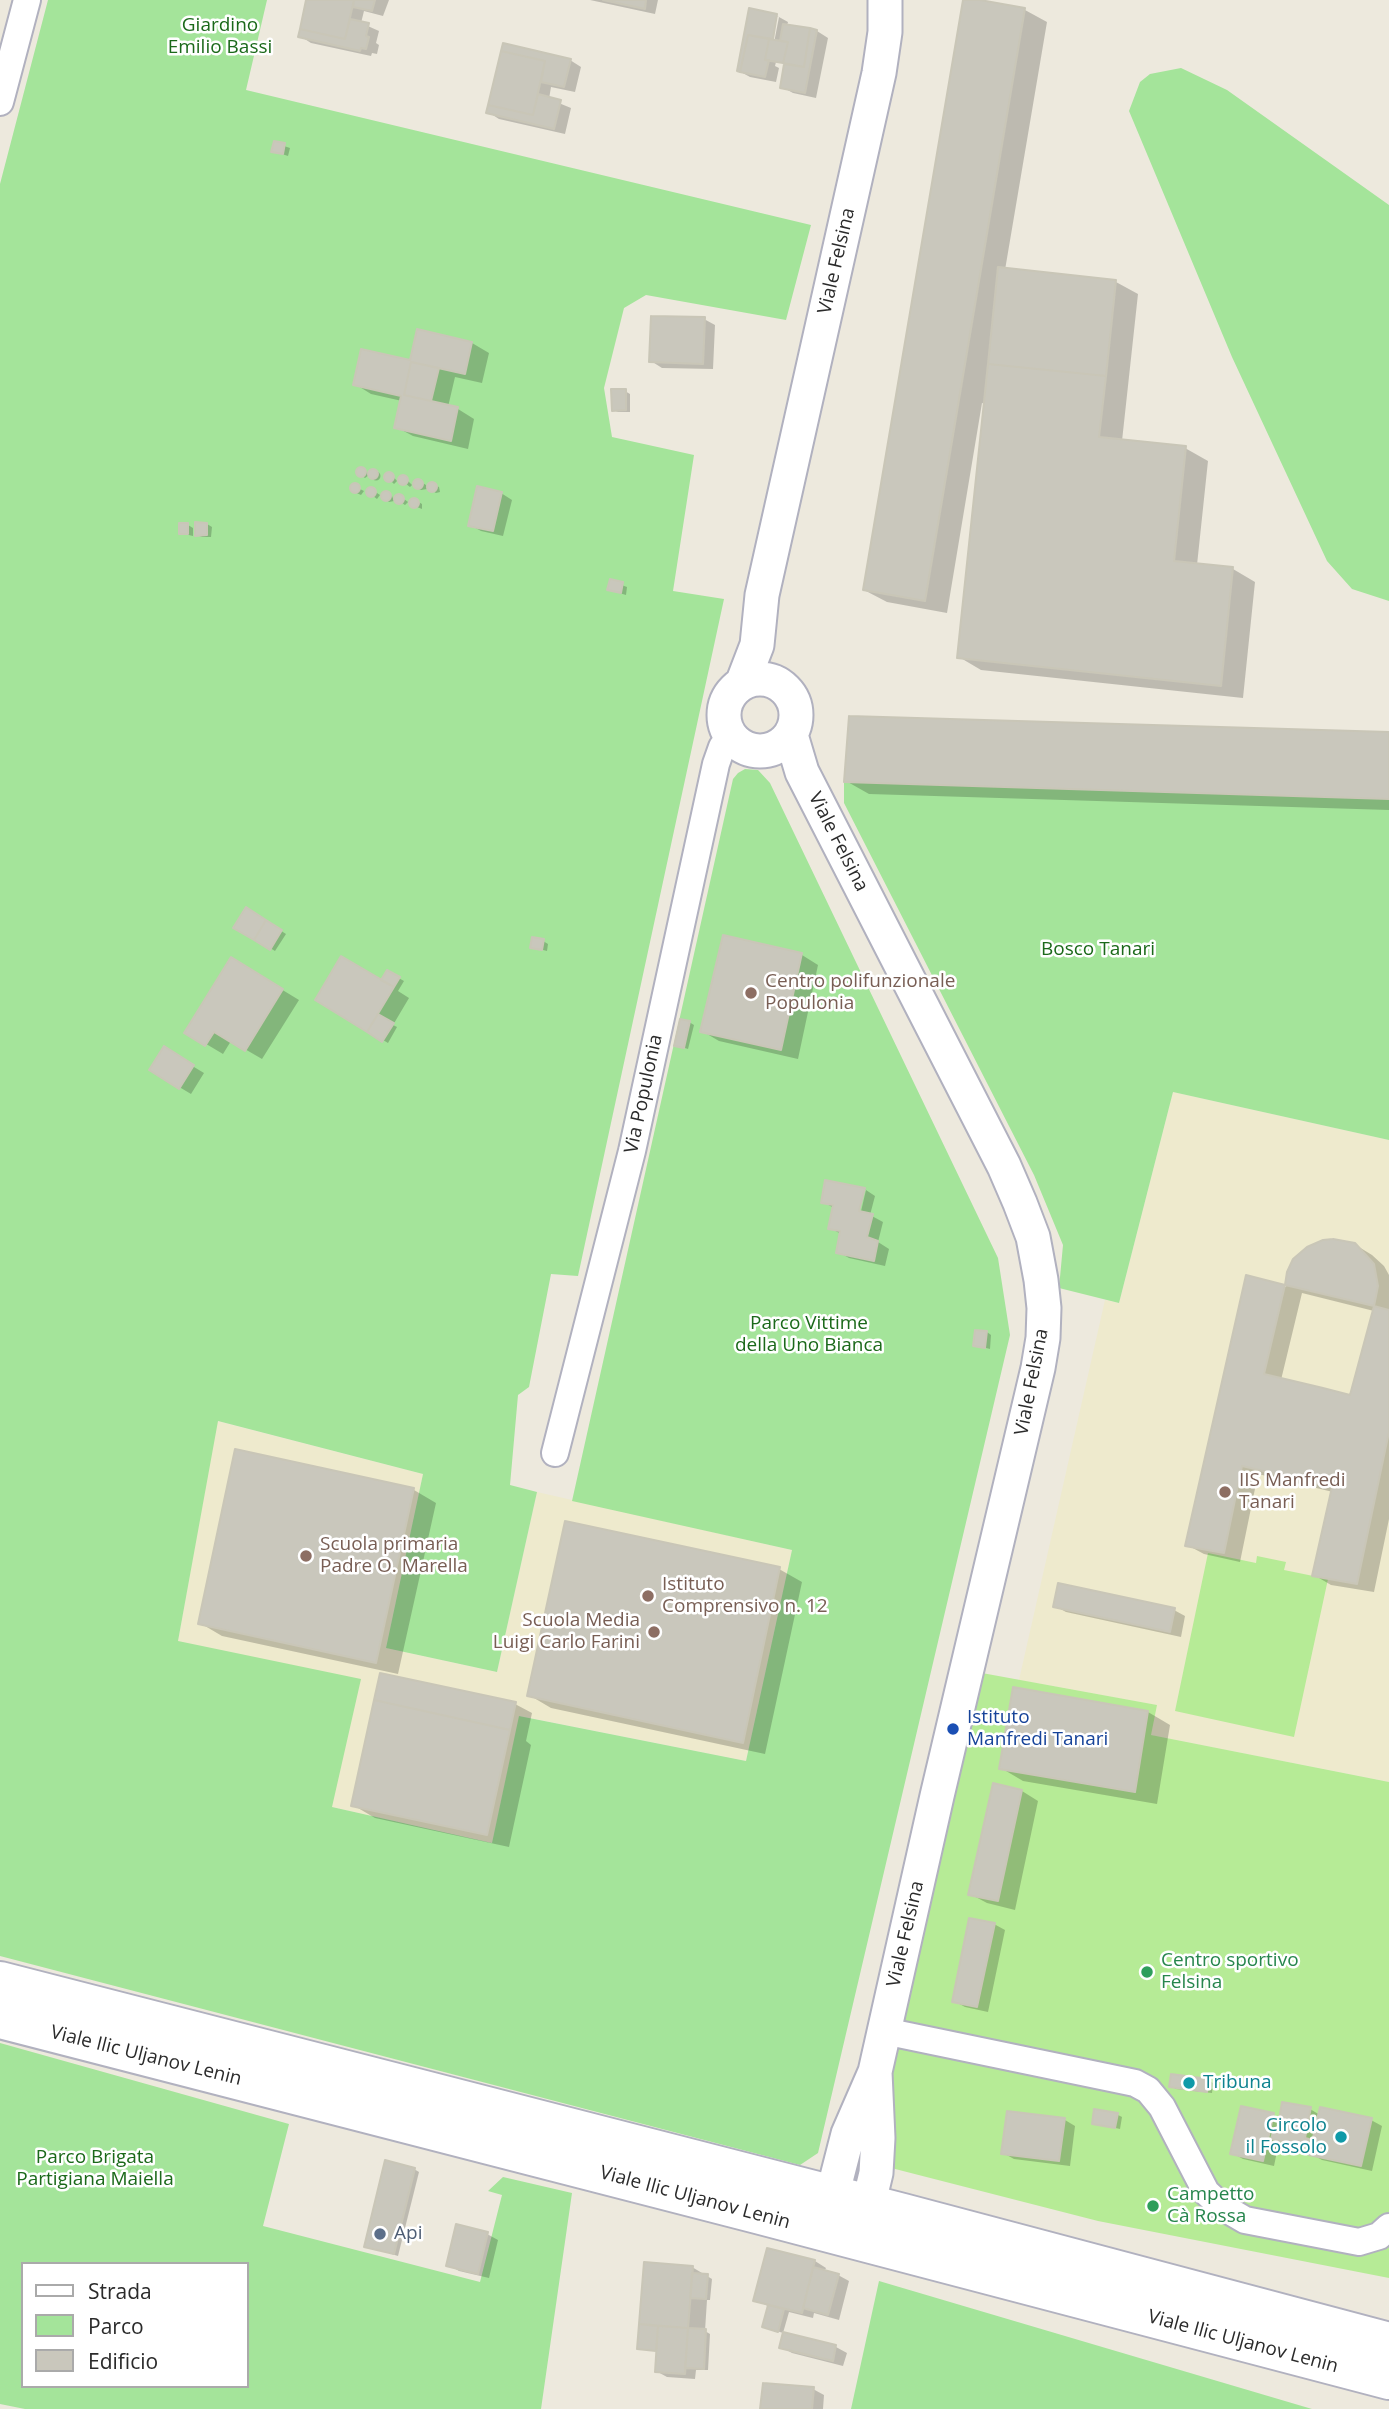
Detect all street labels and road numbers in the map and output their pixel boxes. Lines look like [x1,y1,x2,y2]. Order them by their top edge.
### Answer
street label: Viale Felsina [814,206,860,316]
street label: Viale Felsina [803,789,873,895]
street label: Via Populonia [620,1032,668,1156]
street label: Viale Felsina [1010,1327,1054,1437]
street label: Viale Felsina [883,1879,929,1989]
street label: Viale Ilic Uljanov Lenin [48,2021,244,2091]
street label: Viale Ilic Uljanov Lenin [597,2162,793,2234]
street label: Viale Ilic Uljanov Lenin [1145,2306,1341,2378]

